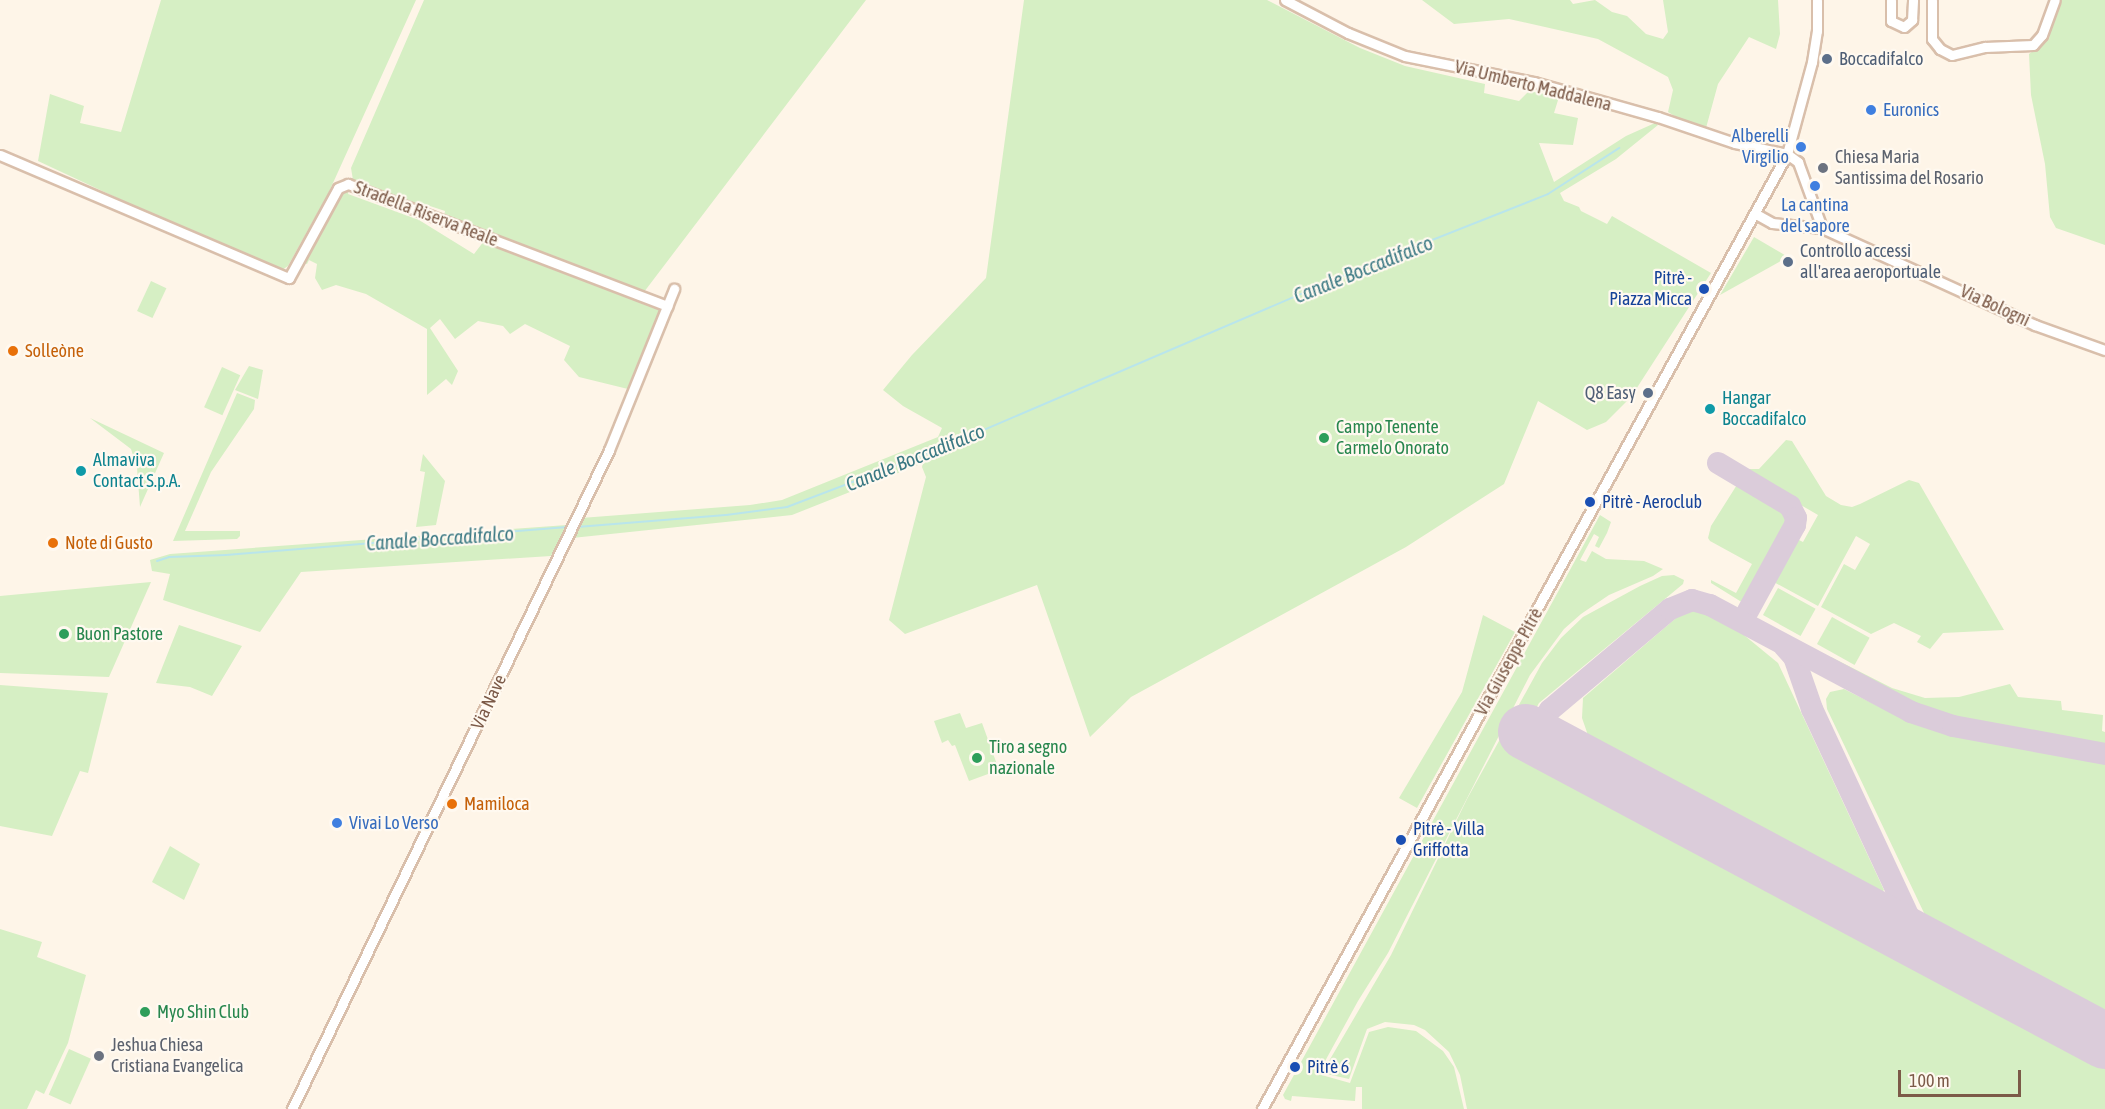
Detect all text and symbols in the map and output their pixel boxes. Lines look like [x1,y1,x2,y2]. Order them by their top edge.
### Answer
place label: Boccadifalco [1839,48,1923,70]
marker: Boccadifalco [1820,52,1834,66]
street label: Via Umberto Maddalena [1452,56,1614,116]
place label: Euronics [1883,99,1939,121]
marker: Euronics [1864,103,1878,117]
place label: Alberelli Virgilio [1732,126,1789,168]
marker: Alberelli Virgilio [1794,140,1808,154]
place label: Chiesa Maria Santissima del Rosario [1835,147,1984,190]
marker: Chiesa Maria Santissima del Rosario [1816,161,1830,175]
street label: Stradella Riserva Reale [351,177,501,251]
marker: La cantina del sapore [1808,179,1822,193]
place label: La cantina del sapore [1780,195,1850,238]
water label: Canale Boccadifalco [1290,230,1436,308]
place label: Controllo accessi all'area aeroportuale [1800,241,1941,284]
marker: Controllo accessi all'area aeroportuale [1781,255,1795,269]
place label: Pitrè - Piazza Micca [1609,268,1692,310]
street label: Via Bologni [1957,280,2033,332]
marker: Pitrè - Piazza Micca [1697,282,1711,296]
place label: Solleòne [25,340,84,362]
marker: Solleòne [6,344,20,358]
place label: Q8 Easy [1585,382,1636,404]
marker: Q8 Easy [1641,386,1655,400]
place label: Hangar Boccadifalco [1722,388,1806,430]
marker: Hangar Boccadifalco [1703,402,1717,416]
place label: Campo Tenente Carmelo Onorato [1336,417,1449,460]
water label: Canale Boccadifalco [842,418,988,496]
marker: Campo Tenente Carmelo Onorato [1317,431,1331,445]
place label: Almaviva Contact S.p.A. [93,450,181,492]
marker: Almaviva Contact S.p.A. [74,464,88,478]
place label: Pitrè - Aeroclub [1602,491,1702,513]
marker: Pitrè - Aeroclub [1583,495,1597,509]
water label: Canale Boccadifalco [365,521,515,555]
place label: Note di Gusto [65,532,153,554]
marker: Note di Gusto [46,536,60,550]
street label: Via Giuseppe Pitrè [1471,604,1547,720]
place label: Buon Pastore [76,623,163,645]
marker: Buon Pastore [57,627,71,641]
street label: Via Nave [467,671,511,733]
place label: Tiro a segno nazionale [989,737,1067,780]
marker: Tiro a segno nazionale [970,751,984,765]
place label: Mamiloca [464,793,530,815]
marker: Mamiloca [445,797,459,811]
place label: Vivai Lo Verso [349,812,439,834]
marker: Vivai Lo Verso [330,816,344,830]
place label: Pitrè - Villa Griffotta [1413,819,1485,862]
marker: Pitrè - Villa Griffotta [1394,833,1408,847]
place label: Myo Shin Club [157,1001,249,1023]
marker: Myo Shin Club [138,1005,152,1019]
place label: Jeshua Chiesa Cristiana Evangelica [111,1035,244,1078]
marker: Jeshua Chiesa Cristiana Evangelica [92,1049,106,1063]
place label: Pitrè 6 [1307,1056,1349,1078]
scale bar [1901,1058,2024,1096]
marker: Pitrè 6 [1288,1060,1302,1074]
text: 100 m [1909,1070,1950,1091]

